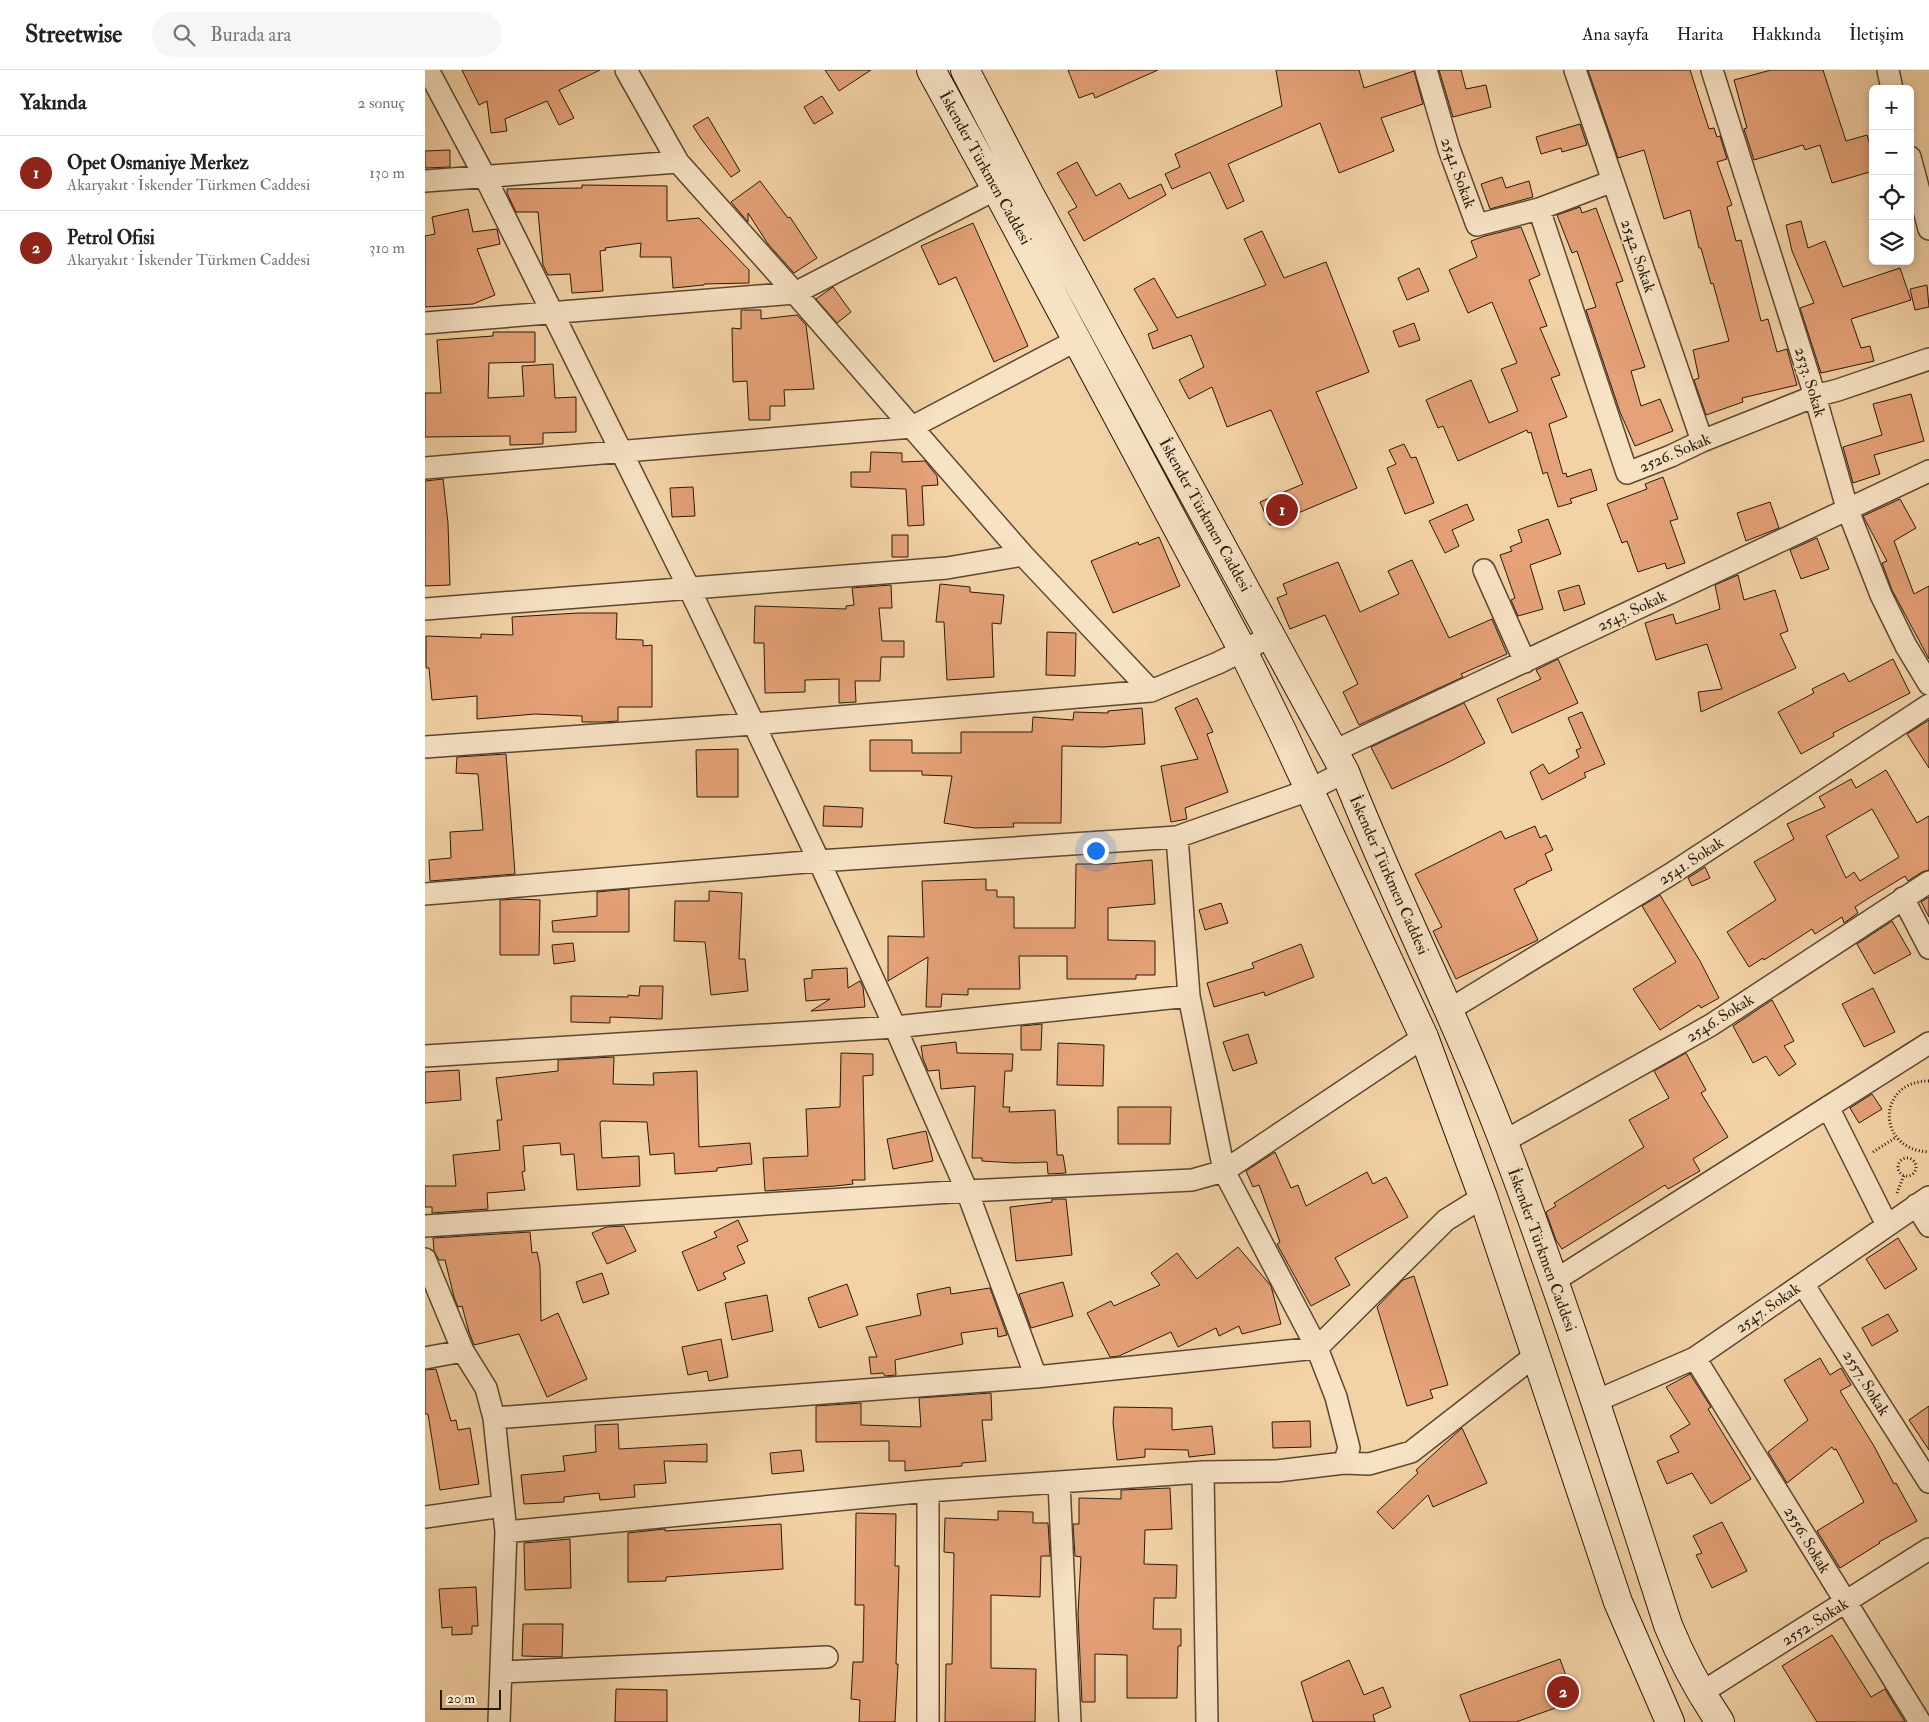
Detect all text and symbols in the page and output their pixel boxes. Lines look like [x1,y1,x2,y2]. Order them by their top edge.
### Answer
search box [152,12,502,57]
text: Streetwise [25,19,122,50]
icon: search [170,21,198,49]
text: Burada ara [210,23,291,47]
text: Ana sayfa [1582,23,1649,46]
text: Harita [1677,23,1724,46]
text: Hakkında [1752,23,1821,46]
text: İletişim [1849,23,1904,46]
map controls [1869,85,1914,265]
button: + [1869,85,1914,130]
street label: İskender Türkmen Caddesi [934,88,1036,248]
text: Yakında [20,89,87,116]
text: 2 sonuç [357,93,405,113]
button: − [1869,130,1914,175]
street label: 2541. Sokak [1436,135,1480,211]
text: Opet Osmaniye Merkez [67,151,249,175]
text: 1 [33,163,39,183]
text: 130 m [369,163,405,183]
text: Akaryakıt · İskender Türkmen Caddesi [67,175,310,195]
button: locate [1869,175,1914,220]
street label: 2542. Sokak [1616,217,1660,296]
button: layers [1869,220,1914,265]
text: Petrol Ofisi [67,226,155,250]
text: 2 [32,238,40,258]
text: 310 m [369,238,405,258]
text: Akaryakıt · İskender Türkmen Caddesi [67,250,310,270]
street label: 2533. Sokak [1790,345,1830,420]
street label: 2526. Sokak [1636,429,1714,477]
street label: İskender Türkmen Caddesi [1154,435,1256,595]
pin: 1 [1266,491,1298,529]
street label: 2543. Sokak [1594,586,1670,636]
street label: İskender Türkmen Caddesi [1345,792,1433,958]
street label: 2541. Sokak [1655,832,1728,889]
your location [1083,838,1109,864]
street label: 2546. Sokak [1682,989,1758,1047]
street label: İskender Türkmen Caddesi [1503,1166,1581,1334]
street label: 2547. Sokak [1732,1278,1805,1338]
street label: 2557. Sokak [1838,1346,1894,1420]
street label: 2556. Sokak [1779,1503,1835,1578]
street label: 2552. Sokak [1778,1593,1852,1650]
pin: 2 [1547,1673,1579,1711]
scale bar [440,1687,501,1710]
text: 20 m [447,1690,475,1707]

